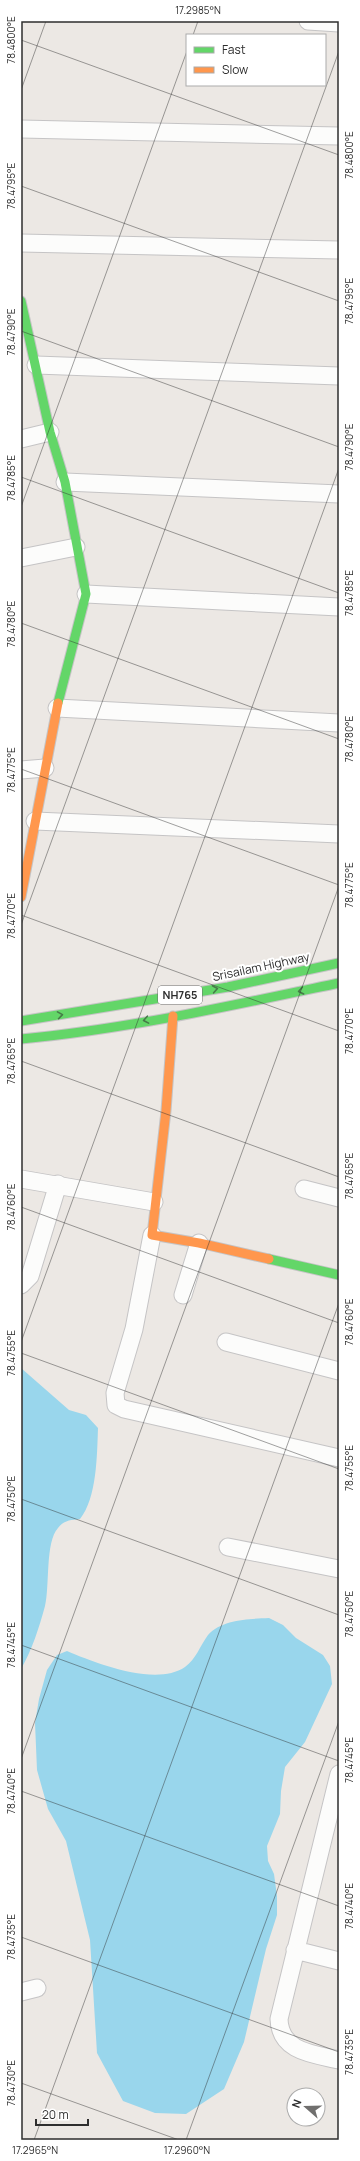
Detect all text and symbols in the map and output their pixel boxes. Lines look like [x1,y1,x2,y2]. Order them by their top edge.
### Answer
text: 17.2985°N [175,3,221,17]
text: 78.4800°E [4,16,18,64]
legend [186,34,326,86]
text: Fast [222,41,246,58]
text: Slow [222,61,248,78]
text: 78.4800°E [342,131,356,179]
text: 78.4795°E [4,162,18,209]
text: 78.4795°E [342,277,356,324]
text: 78.4790°E [4,308,18,355]
text: 78.4790°E [342,423,356,470]
text: 78.4785°E [4,455,18,501]
text: 78.4785°E [342,570,356,616]
text: 78.4780°E [4,601,18,647]
text: 78.4780°E [342,716,356,762]
text: 78.4775°E [4,747,18,793]
text: 78.4775°E [342,862,356,908]
text: 78.4770°E [4,893,18,939]
street label: Srisailam Highway [211,948,312,985]
one-way arrow [212,985,218,993]
road number: NH765 [158,986,202,1004]
one-way arrow [298,987,304,995]
text: 78.4770°E [342,1008,356,1054]
one-way arrow [56,1011,63,1020]
one-way arrow [143,1016,149,1024]
text: 78.4765°E [4,1037,18,1084]
text: 78.4765°E [342,1152,356,1199]
text: 78.4760°E [4,1183,18,1230]
text: 78.4760°E [342,1298,356,1345]
text: 78.4755°E [4,1330,18,1376]
text: 78.4755°E [342,1445,356,1491]
text: 78.4750°E [4,1476,18,1522]
text: 78.4750°E [342,1591,356,1637]
text: 78.4745°E [4,1622,18,1668]
text: 78.4745°E [342,1737,356,1783]
text: 78.4740°E [4,1768,18,1814]
text: 78.4740°E [342,1883,356,1929]
text: 78.4735°E [4,1914,18,1960]
text: 78.4735°E [342,2029,356,2075]
text: 78.4730°E [4,2060,18,2106]
north arrow [286,2087,326,2127]
text: N [288,2097,305,2110]
scale bar [36,2101,88,2127]
text: 20 m [42,2106,69,2123]
text: 17.2965°N [12,2143,58,2157]
text: 17.2960°N [164,2143,210,2157]

